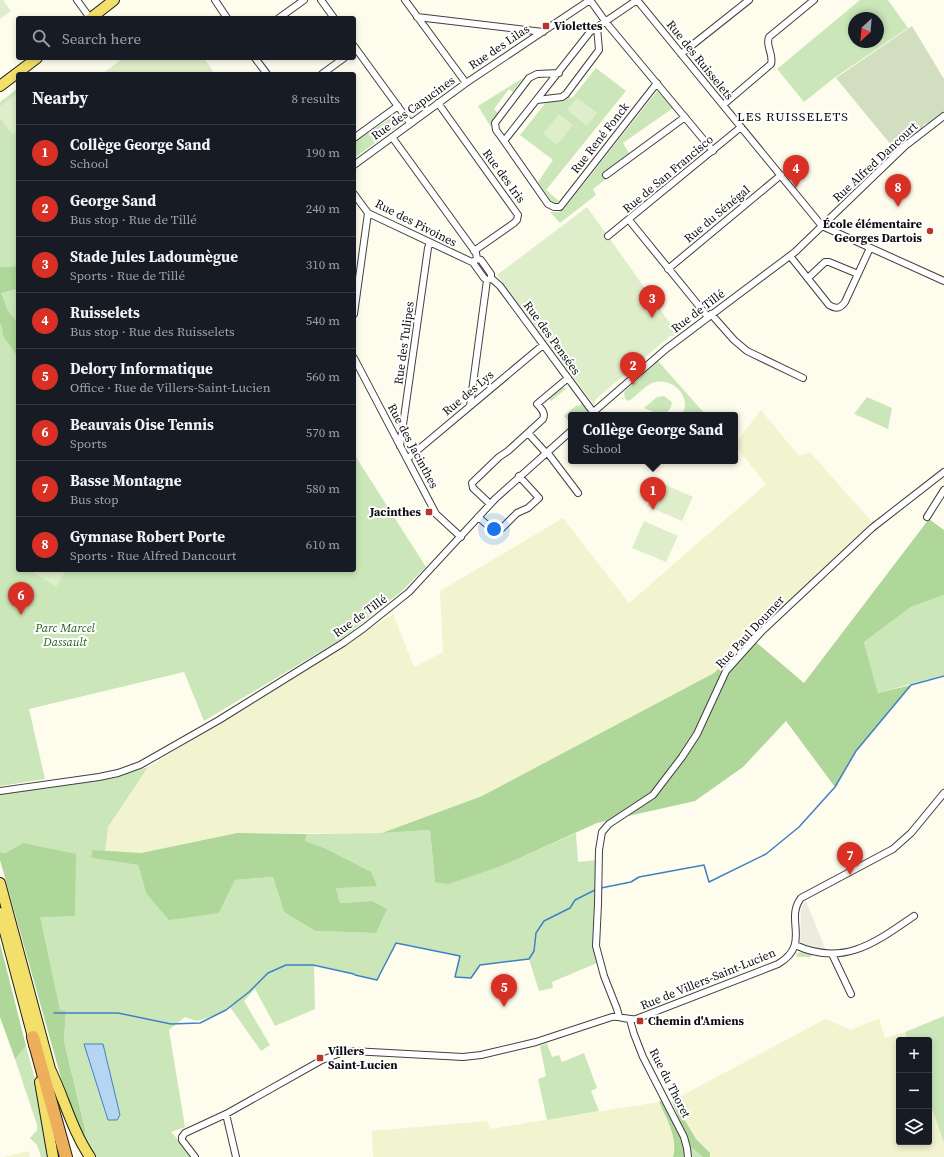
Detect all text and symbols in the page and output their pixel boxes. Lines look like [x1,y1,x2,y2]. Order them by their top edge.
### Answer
north arrow [848,12,884,48]
search box [16,16,356,60]
street label: Rue des Ruisselets [663,17,737,103]
place label: Violettes [554,18,603,34]
street label: Rue des Lilas [466,21,532,73]
marker: Violettes [541,21,551,31]
icon: search [30,27,52,49]
text: Search here [62,28,141,49]
street label: Rue des Capucines [368,72,458,144]
text: Nearby [32,86,88,110]
text: 8 results [292,90,340,107]
street label: Rue René Fonck [567,99,633,177]
district label: LES RUISSELETS [737,108,849,125]
street label: Rue Alfred Dancourt [829,118,921,205]
street label: Rue de San Francisco [619,131,717,217]
text: Collège George Sand [70,134,210,155]
text: 1 [41,144,49,161]
text: 190 m [306,144,340,161]
street label: Rue des Iris [479,146,529,206]
text: School [70,155,109,172]
pin: 4 [783,155,809,188]
pin: 8 [885,174,911,207]
street label: Rue du Sénégal [681,181,754,246]
text: George Sand [70,190,156,211]
street label: Rue des Pivoines [372,196,460,250]
text: 2 [41,200,49,217]
text: 240 m [306,200,340,217]
text: Bus stop · Rue de Tillé [70,211,197,228]
place label: École élémentaire Georges Dartois [823,216,923,246]
marker: École élémentaire Georges Dartois [925,226,935,236]
text: Stade Jules Ladoumègue [70,246,238,267]
text: 3 [41,256,49,273]
text: 310 m [306,256,340,273]
text: Sports · Rue de Tillé [70,267,185,284]
pin: 3 [639,285,665,318]
street label: Rue de Tillé [668,286,728,336]
street label: Rue des Pensées [520,298,584,378]
street label: Rue des Tulipes [390,301,418,385]
text: Ruisselets [70,302,140,323]
text: 4 [41,312,49,329]
text: 540 m [306,312,340,329]
text: Bus stop · Rue des Ruisselets [70,323,235,340]
pin: 2 [620,352,646,385]
text: Delory Informatique [70,358,213,379]
street label: Rue des Lys [439,367,497,419]
text: 5 [41,368,49,385]
text: 560 m [306,368,340,385]
text: Office · Rue de Villers-Saint-Lucien [70,379,271,396]
street label: Rue des Jacinthes [384,401,442,491]
popup [568,412,738,464]
text: Beauvais Oise Tennis [70,414,214,435]
text: Collège George Sand [583,419,723,440]
text: 6 [41,424,49,441]
text: 570 m [306,424,340,441]
text: Sports [70,435,107,452]
text: School [583,440,621,457]
text: Basse Montagne [70,470,182,491]
pin: 1 [640,477,666,510]
text: 7 [41,480,49,497]
text: 580 m [306,480,340,497]
text: Bus stop [70,491,119,508]
place label: Jacinthes [369,504,422,520]
marker: Jacinthes [424,507,434,517]
your location [484,519,504,539]
text: Gymnase Robert Porte [70,526,225,547]
text: 8 [41,536,49,553]
text: 610 m [306,536,340,553]
text: Sports · Rue Alfred Dancourt [70,547,236,564]
pin: 6 [8,582,34,615]
street label: Rue de Tillé [330,591,390,641]
street label: Rue Paul Doumer [712,592,788,672]
park label: Parc Marcel Dassault [34,620,95,650]
pin: 7 [837,842,863,875]
street label: Rue de Villers-Saint-Lucien [638,945,778,1013]
pin: 5 [491,974,517,1007]
place label: Chemin d'Amiens [648,1013,745,1029]
marker: Chemin d'Amiens [635,1016,645,1026]
map controls [896,1037,932,1145]
button: + [896,1037,932,1073]
place label: Villers Saint-Lucien [328,1043,398,1073]
street label: Rue du Thoret [646,1046,694,1120]
marker: Villers Saint-Lucien [315,1053,325,1063]
button: − [896,1073,932,1109]
button: layers [896,1109,932,1145]

